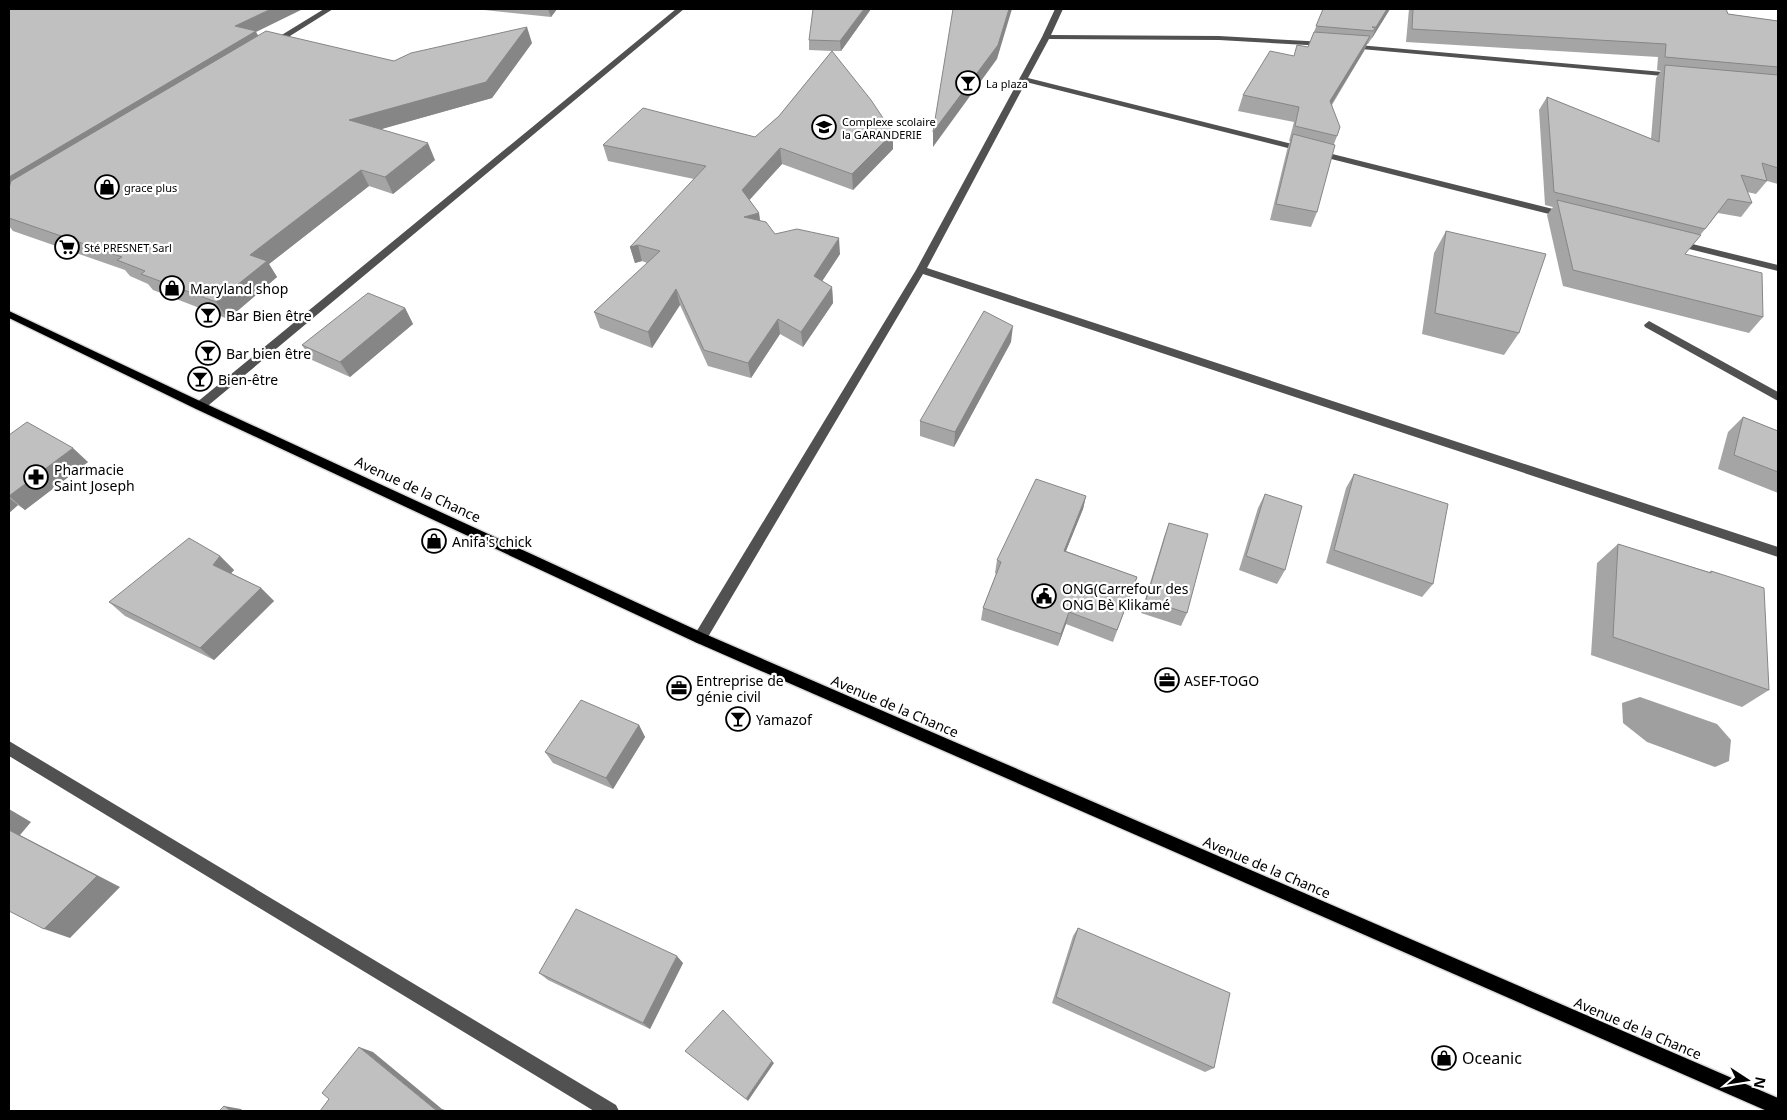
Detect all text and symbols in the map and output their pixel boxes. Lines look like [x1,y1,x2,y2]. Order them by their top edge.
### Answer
bar icon: La plaza [955,70,981,96]
place label: La plaza [986,76,1028,91]
school or university icon: Complexe scolaire la GARANDERIE [811,114,837,140]
place label: Complexe scolaire la GARANDERIE [842,114,936,142]
shop icon: grace plus [94,174,120,200]
place label: grace plus [124,180,177,195]
supermarket icon: Sté PRESNET Sarl [54,234,80,260]
place label: Sté PRESNET Sarl [84,240,172,255]
shop icon: Maryland shop [159,275,185,301]
place label: Maryland shop [190,279,288,298]
bar icon: Bar Bien être [195,302,221,328]
place label: Bar Bien être [226,306,312,325]
bar icon: Bar bien être [195,340,221,366]
place label: Bar bien être [226,344,311,363]
bar icon: Bien-être [187,366,213,392]
place label: Bien-être [218,370,278,389]
street label: Avenue de la Chance [352,452,484,527]
place label: Pharmacie Saint Joseph [54,460,135,495]
pharmacy icon: Pharmacie Saint Joseph [23,464,49,490]
shop icon: Anifa's chick [421,528,447,554]
place label: Anifa's chick [452,532,533,551]
place label: ONG(Carrefour des ONG Bè Klikamé [1062,579,1189,614]
public building icon: ONG(Carrefour des ONG Bè Klikamé [1031,583,1057,609]
office icon: ASEF-TOGO [1154,667,1180,693]
place label: Entreprise de génie civil [696,671,784,706]
street label: Avenue de la Chance [828,671,962,741]
place label: ASEF-TOGO [1184,671,1259,690]
office icon: Entreprise de génie civil [666,675,692,701]
bar icon: Yamazof [725,706,751,732]
place label: Yamazof [756,710,813,729]
street label: Avenue de la Chance [1200,832,1334,902]
street label: Avenue de la Chance [1571,993,1705,1063]
shop icon: Oceanic [1431,1045,1457,1071]
place label: Oceanic [1462,1047,1522,1069]
north arrow [1722,1055,1772,1105]
text: N [1750,1075,1771,1090]

